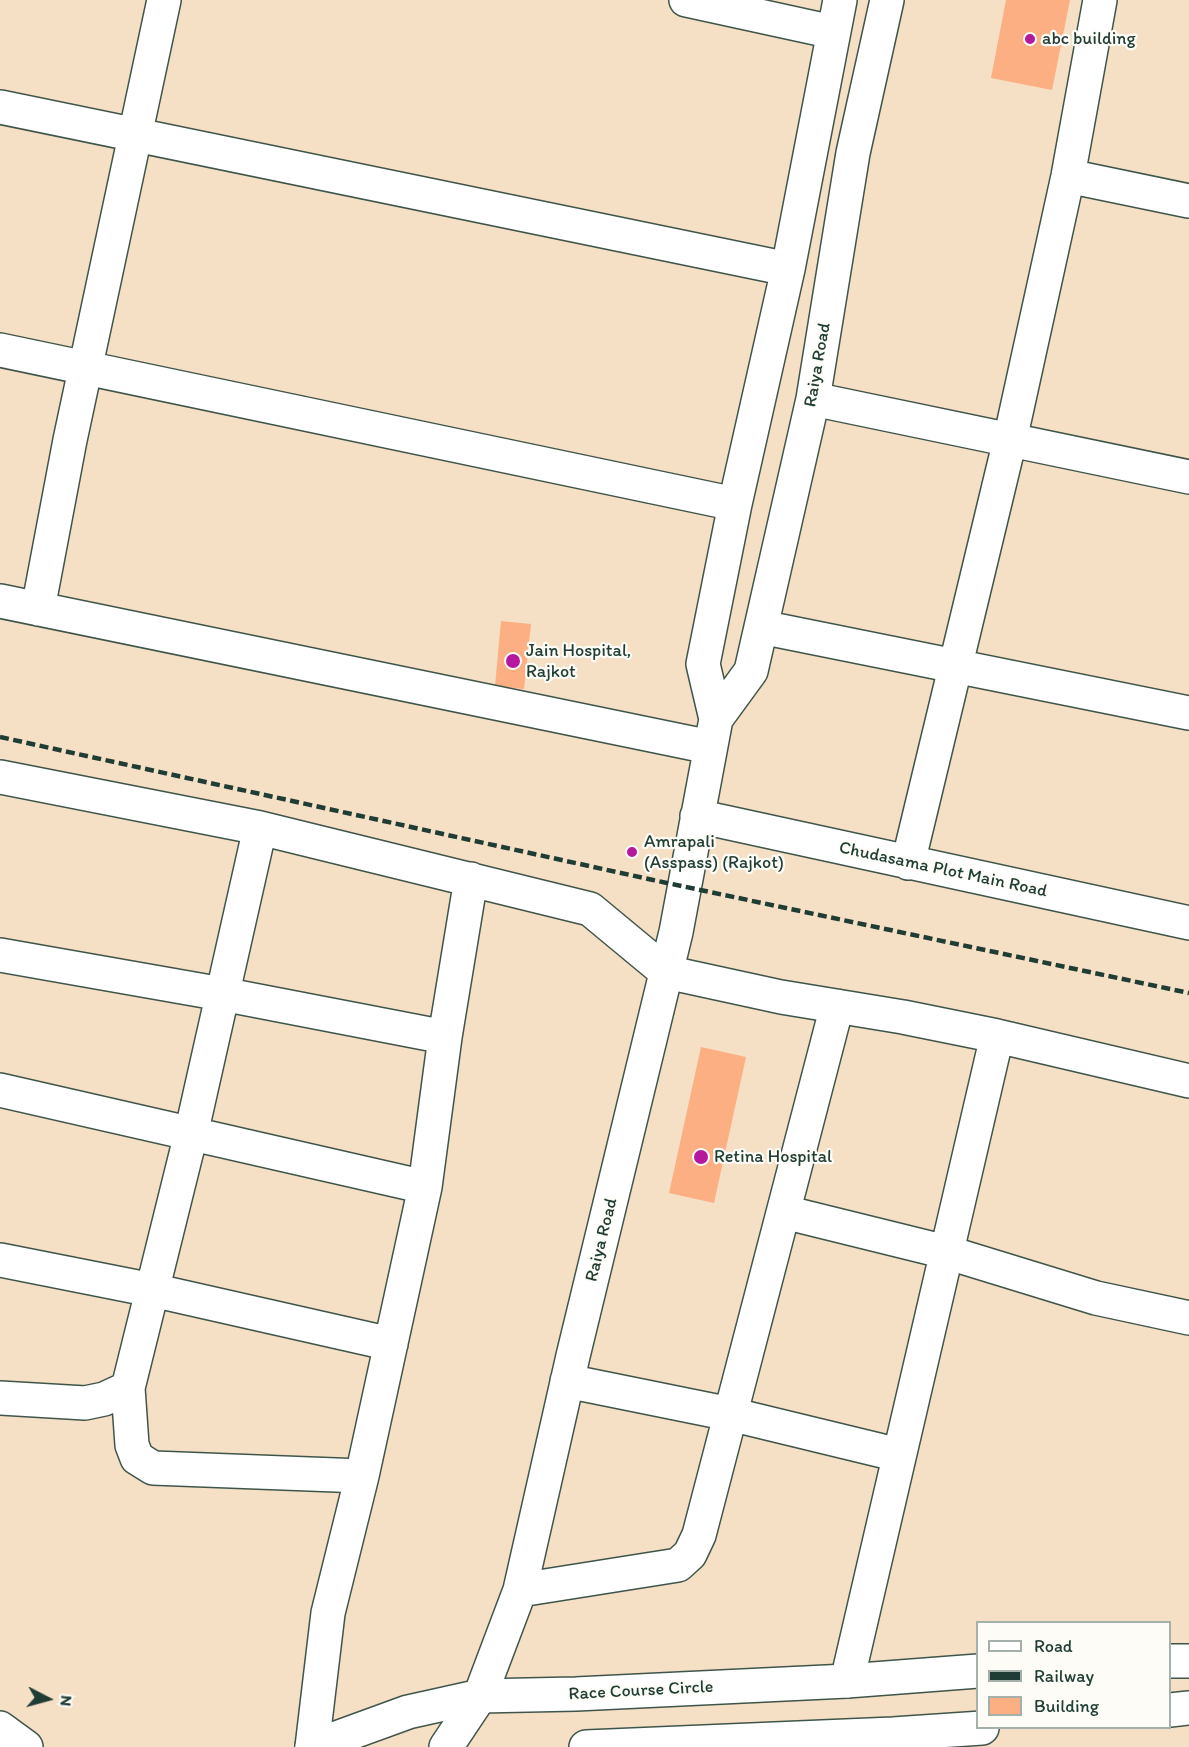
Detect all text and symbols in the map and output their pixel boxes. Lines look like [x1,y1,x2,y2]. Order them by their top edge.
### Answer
place label: abc building [1042,28,1136,50]
marker: abc building [1023,32,1037,46]
street label: Raiya Road [800,321,836,409]
place label: Jain Hospital, Rajkot [526,640,631,682]
marker: Jain Hospital, Rajkot [504,652,522,670]
place label: Amrapali (Asspass) (Rajkot) [644,831,784,874]
street label: Chudasama Plot Main Road [837,837,1049,903]
marker: Amrapali (Asspass) (Rajkot) [625,845,639,859]
place label: Retina Hospital [714,1146,832,1168]
marker: Retina Hospital [692,1148,710,1166]
street label: Raiya Road [581,1196,623,1284]
legend [976,1621,1171,1729]
text: Road [1034,1635,1073,1657]
text: Railway [1034,1665,1094,1687]
north arrow [18,1669,78,1729]
street label: Race Course Circle [568,1676,714,1706]
text: N [56,1695,76,1707]
text: Building [1034,1695,1099,1717]

